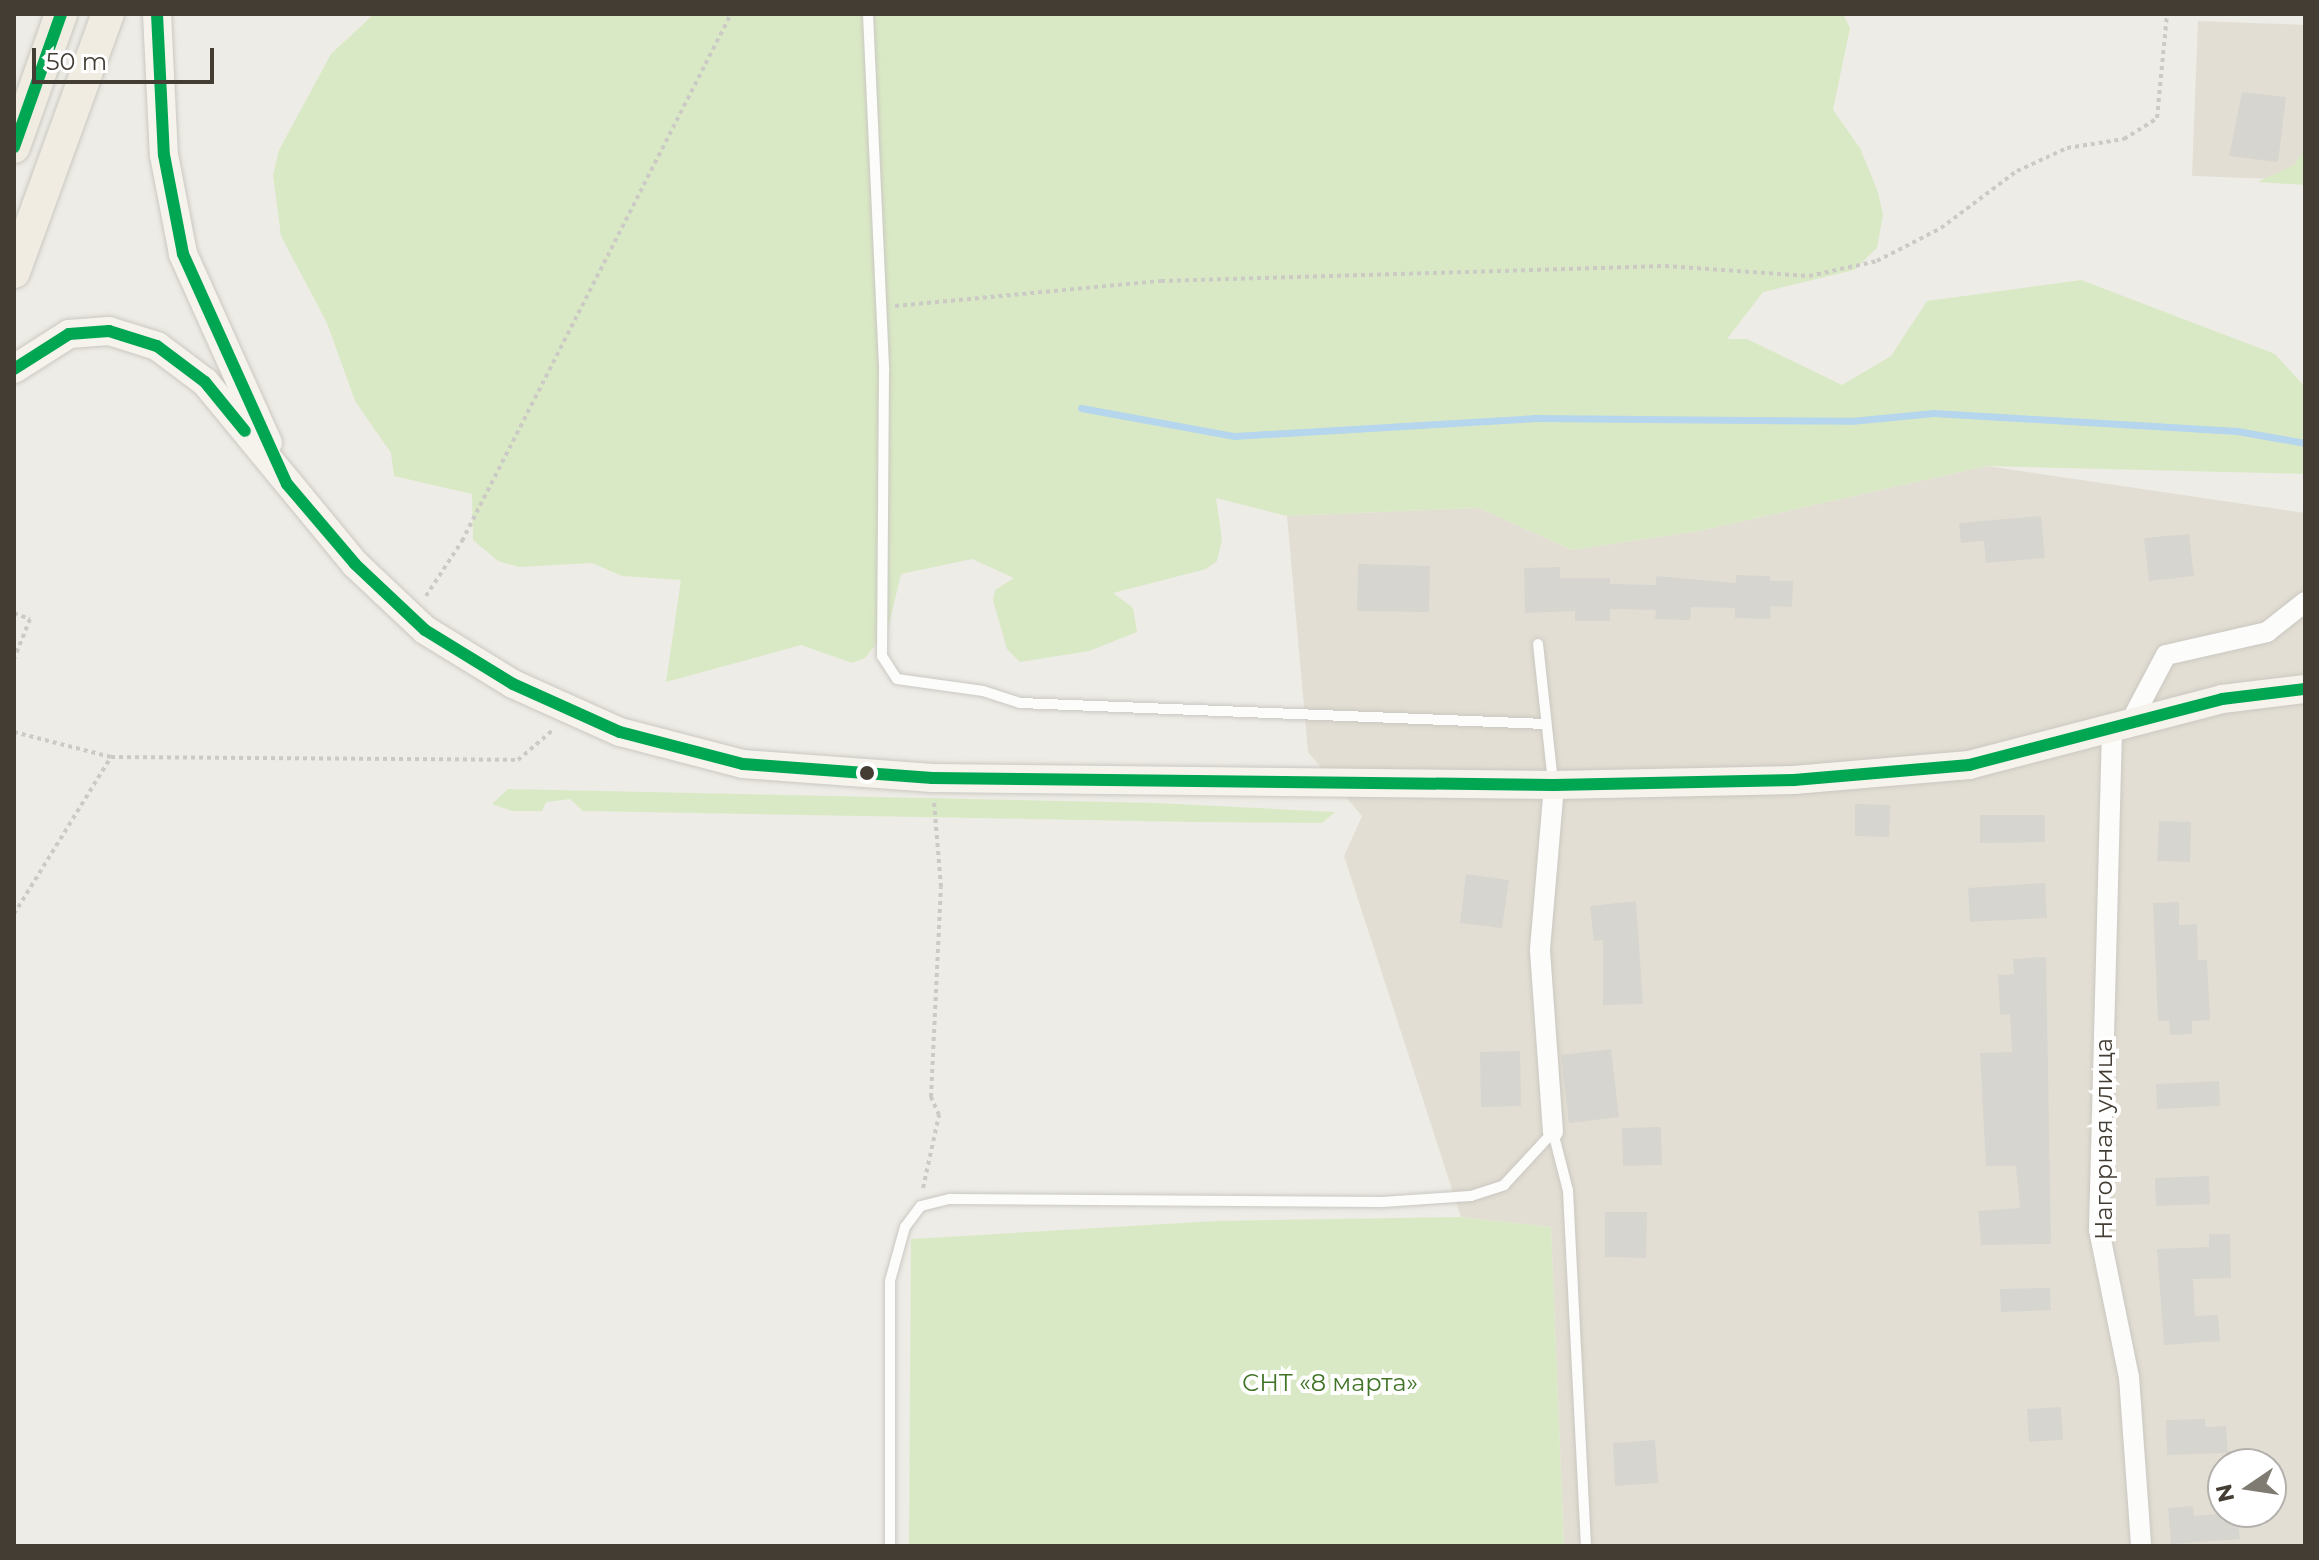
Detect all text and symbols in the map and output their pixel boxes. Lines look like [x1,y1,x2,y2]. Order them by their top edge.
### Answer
scale bar [36,32,218,82]
text: 50 m [46,47,107,76]
unlabelled marker [859,765,875,781]
street label: Нагорная улица [2090,1038,2118,1240]
park label: СНТ «8 марта» [1242,1369,1418,1397]
north arrow [2207,1448,2287,1528]
text: N [2210,1481,2240,1505]

